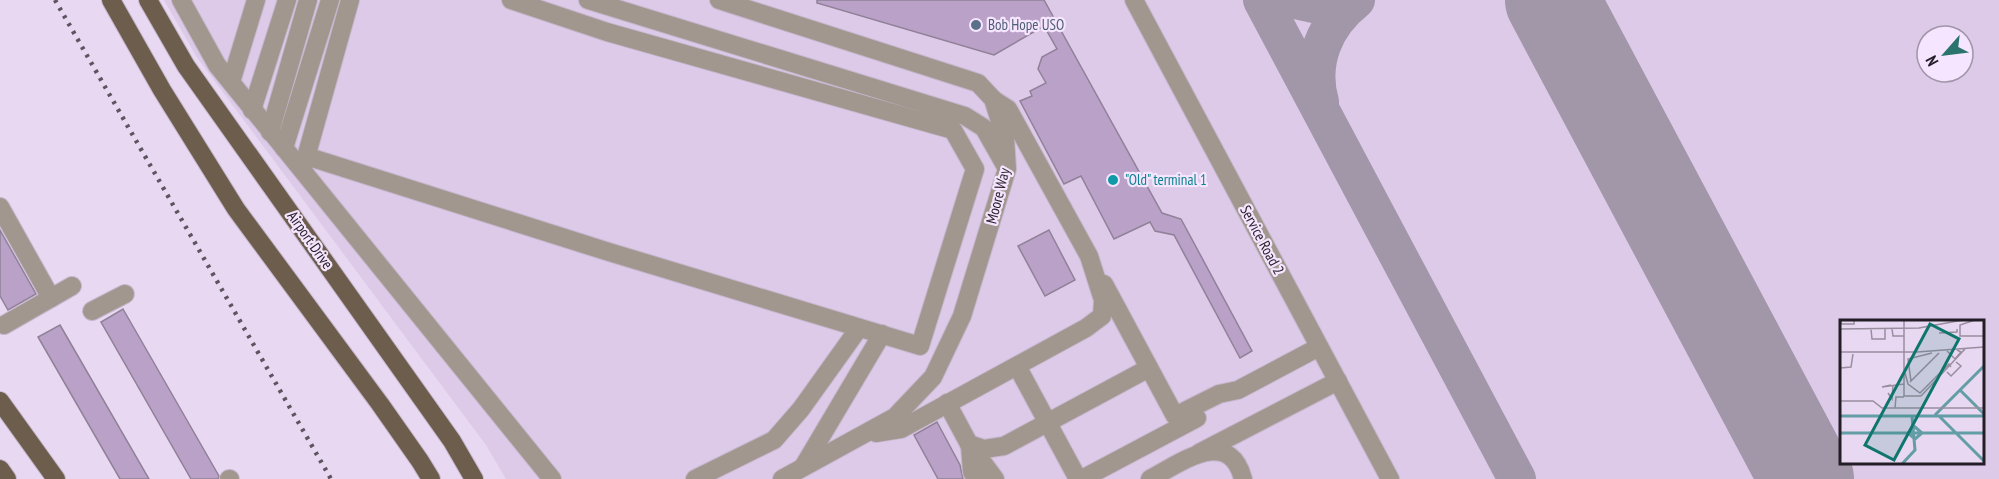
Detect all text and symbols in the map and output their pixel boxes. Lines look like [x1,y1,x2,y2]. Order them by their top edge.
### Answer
place label: Bob Hope USO [988,15,1064,34]
marker: Bob Hope USO [969,18,983,32]
north arrow [1915,24,1975,84]
text: N [1921,53,1943,70]
street label: Moore Way [981,166,1014,226]
place label: "Old" terminal 1 [1125,170,1207,189]
marker: "Old" terminal 1 [1106,173,1120,187]
street label: Service Road 2 [1236,202,1289,278]
street label: Airport Drive [284,207,337,272]
inset map [1840,320,1984,464]

